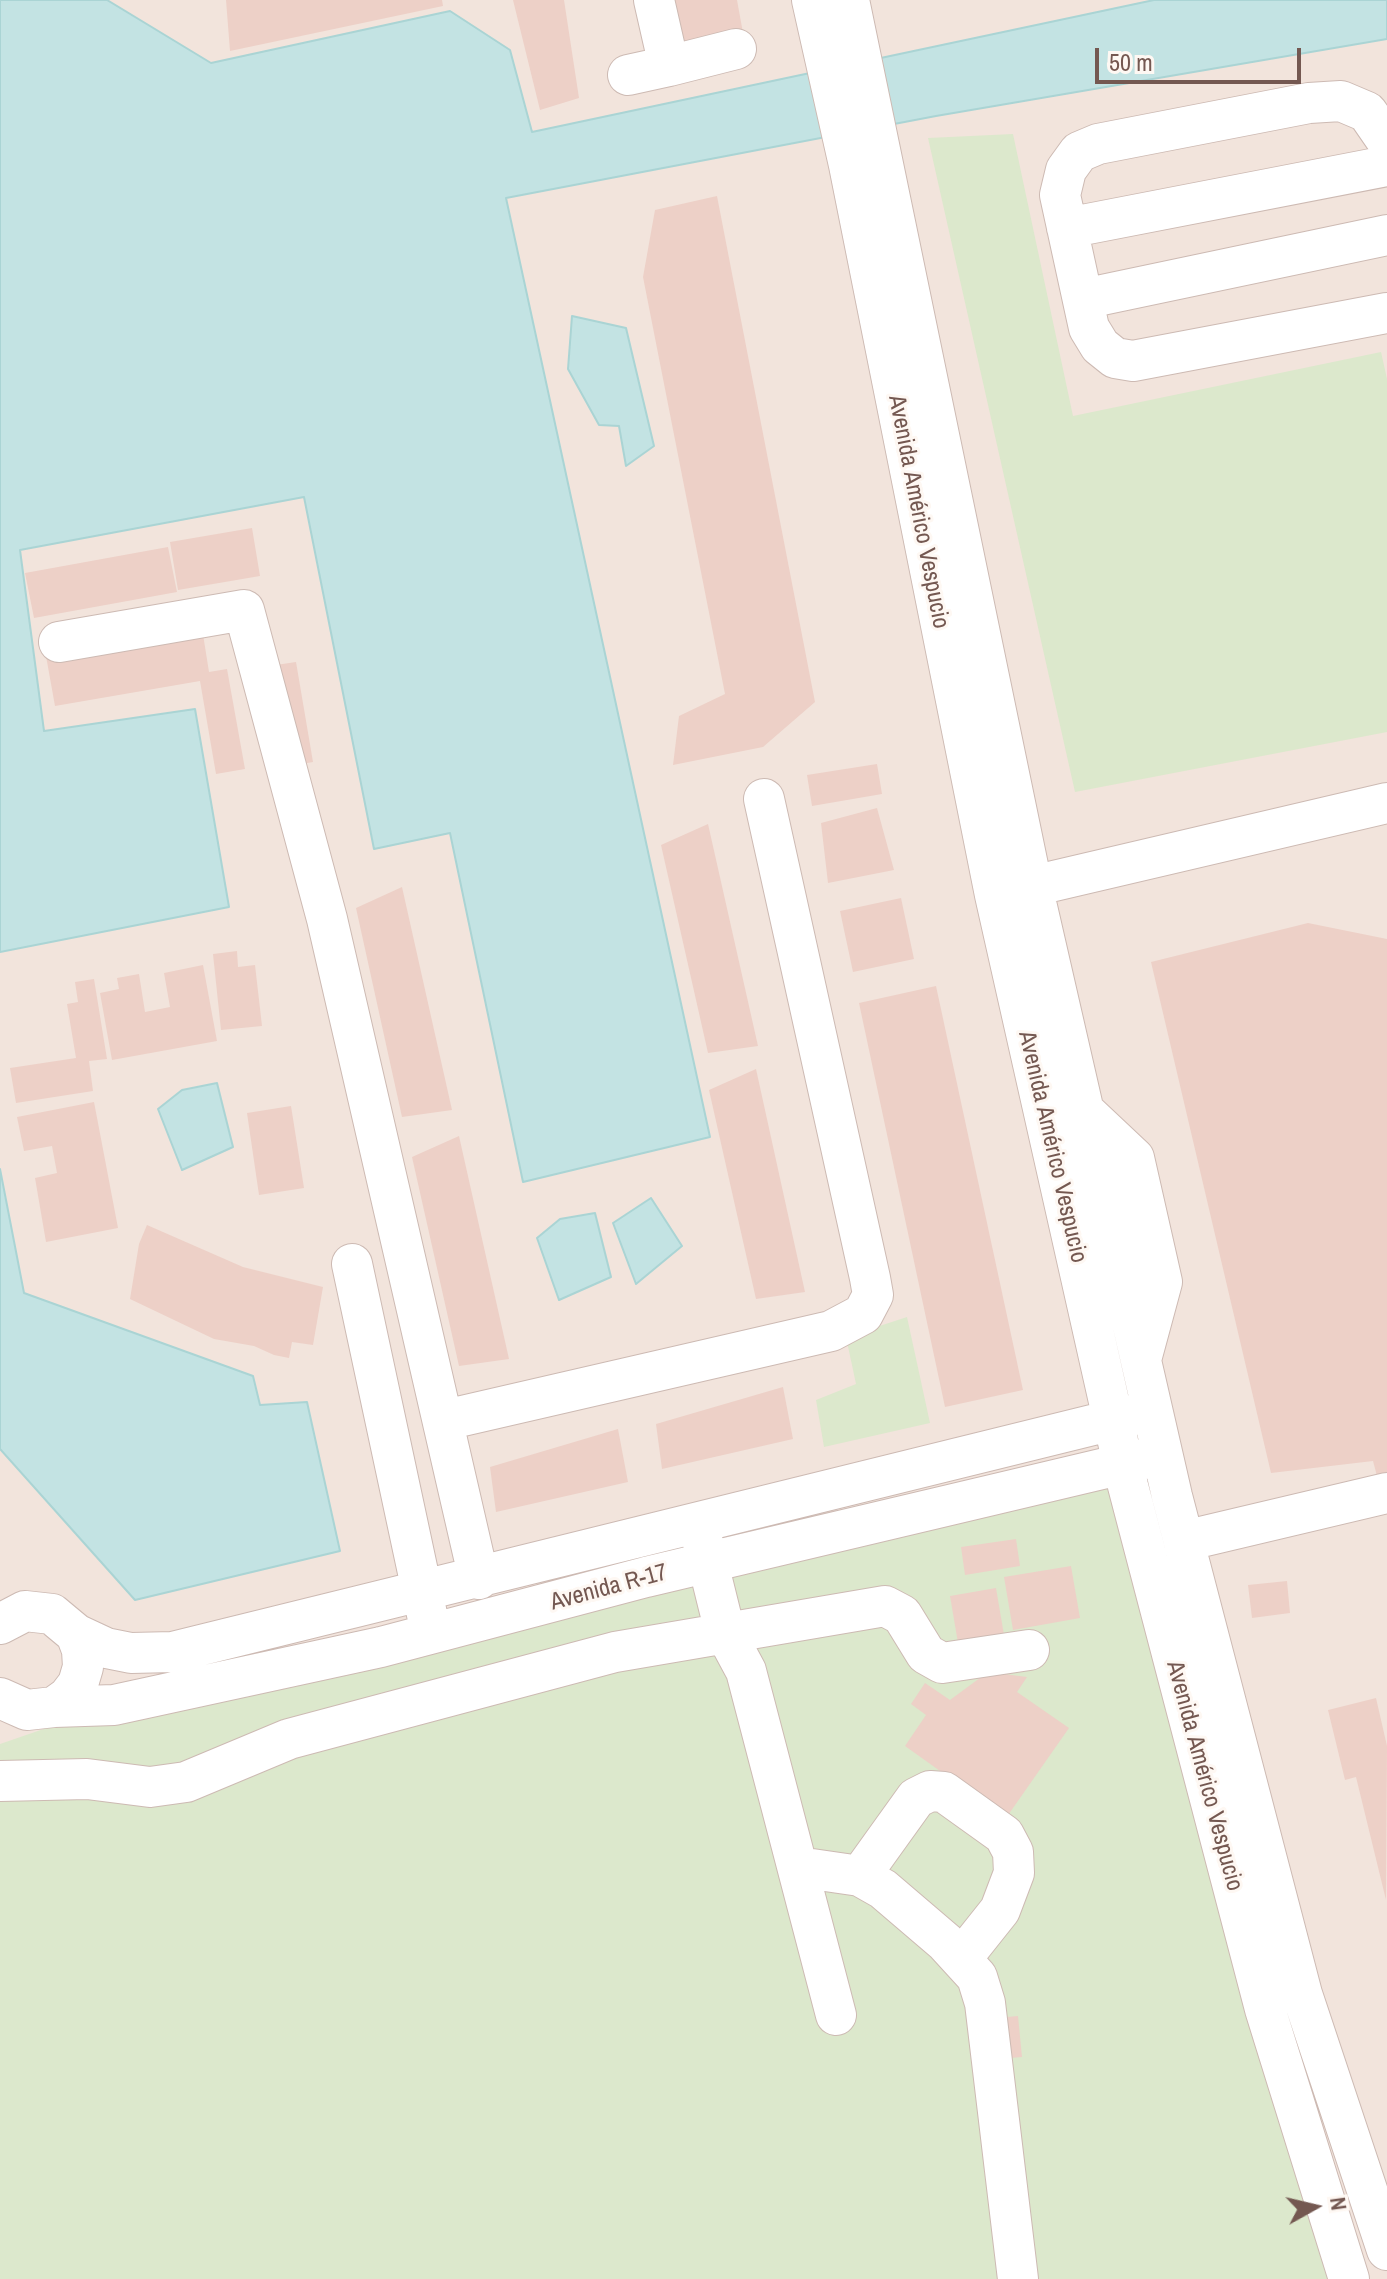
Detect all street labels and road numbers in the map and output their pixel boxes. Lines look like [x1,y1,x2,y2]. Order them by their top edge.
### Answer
street label: Avenida Américo Vespucio [881,393,955,631]
street label: Avenida Américo Vespucio [1011,1028,1093,1266]
street label: Avenida R-17 [547,1559,671,1617]
street label: Avenida Américo Vespucio [1159,1658,1249,1894]

